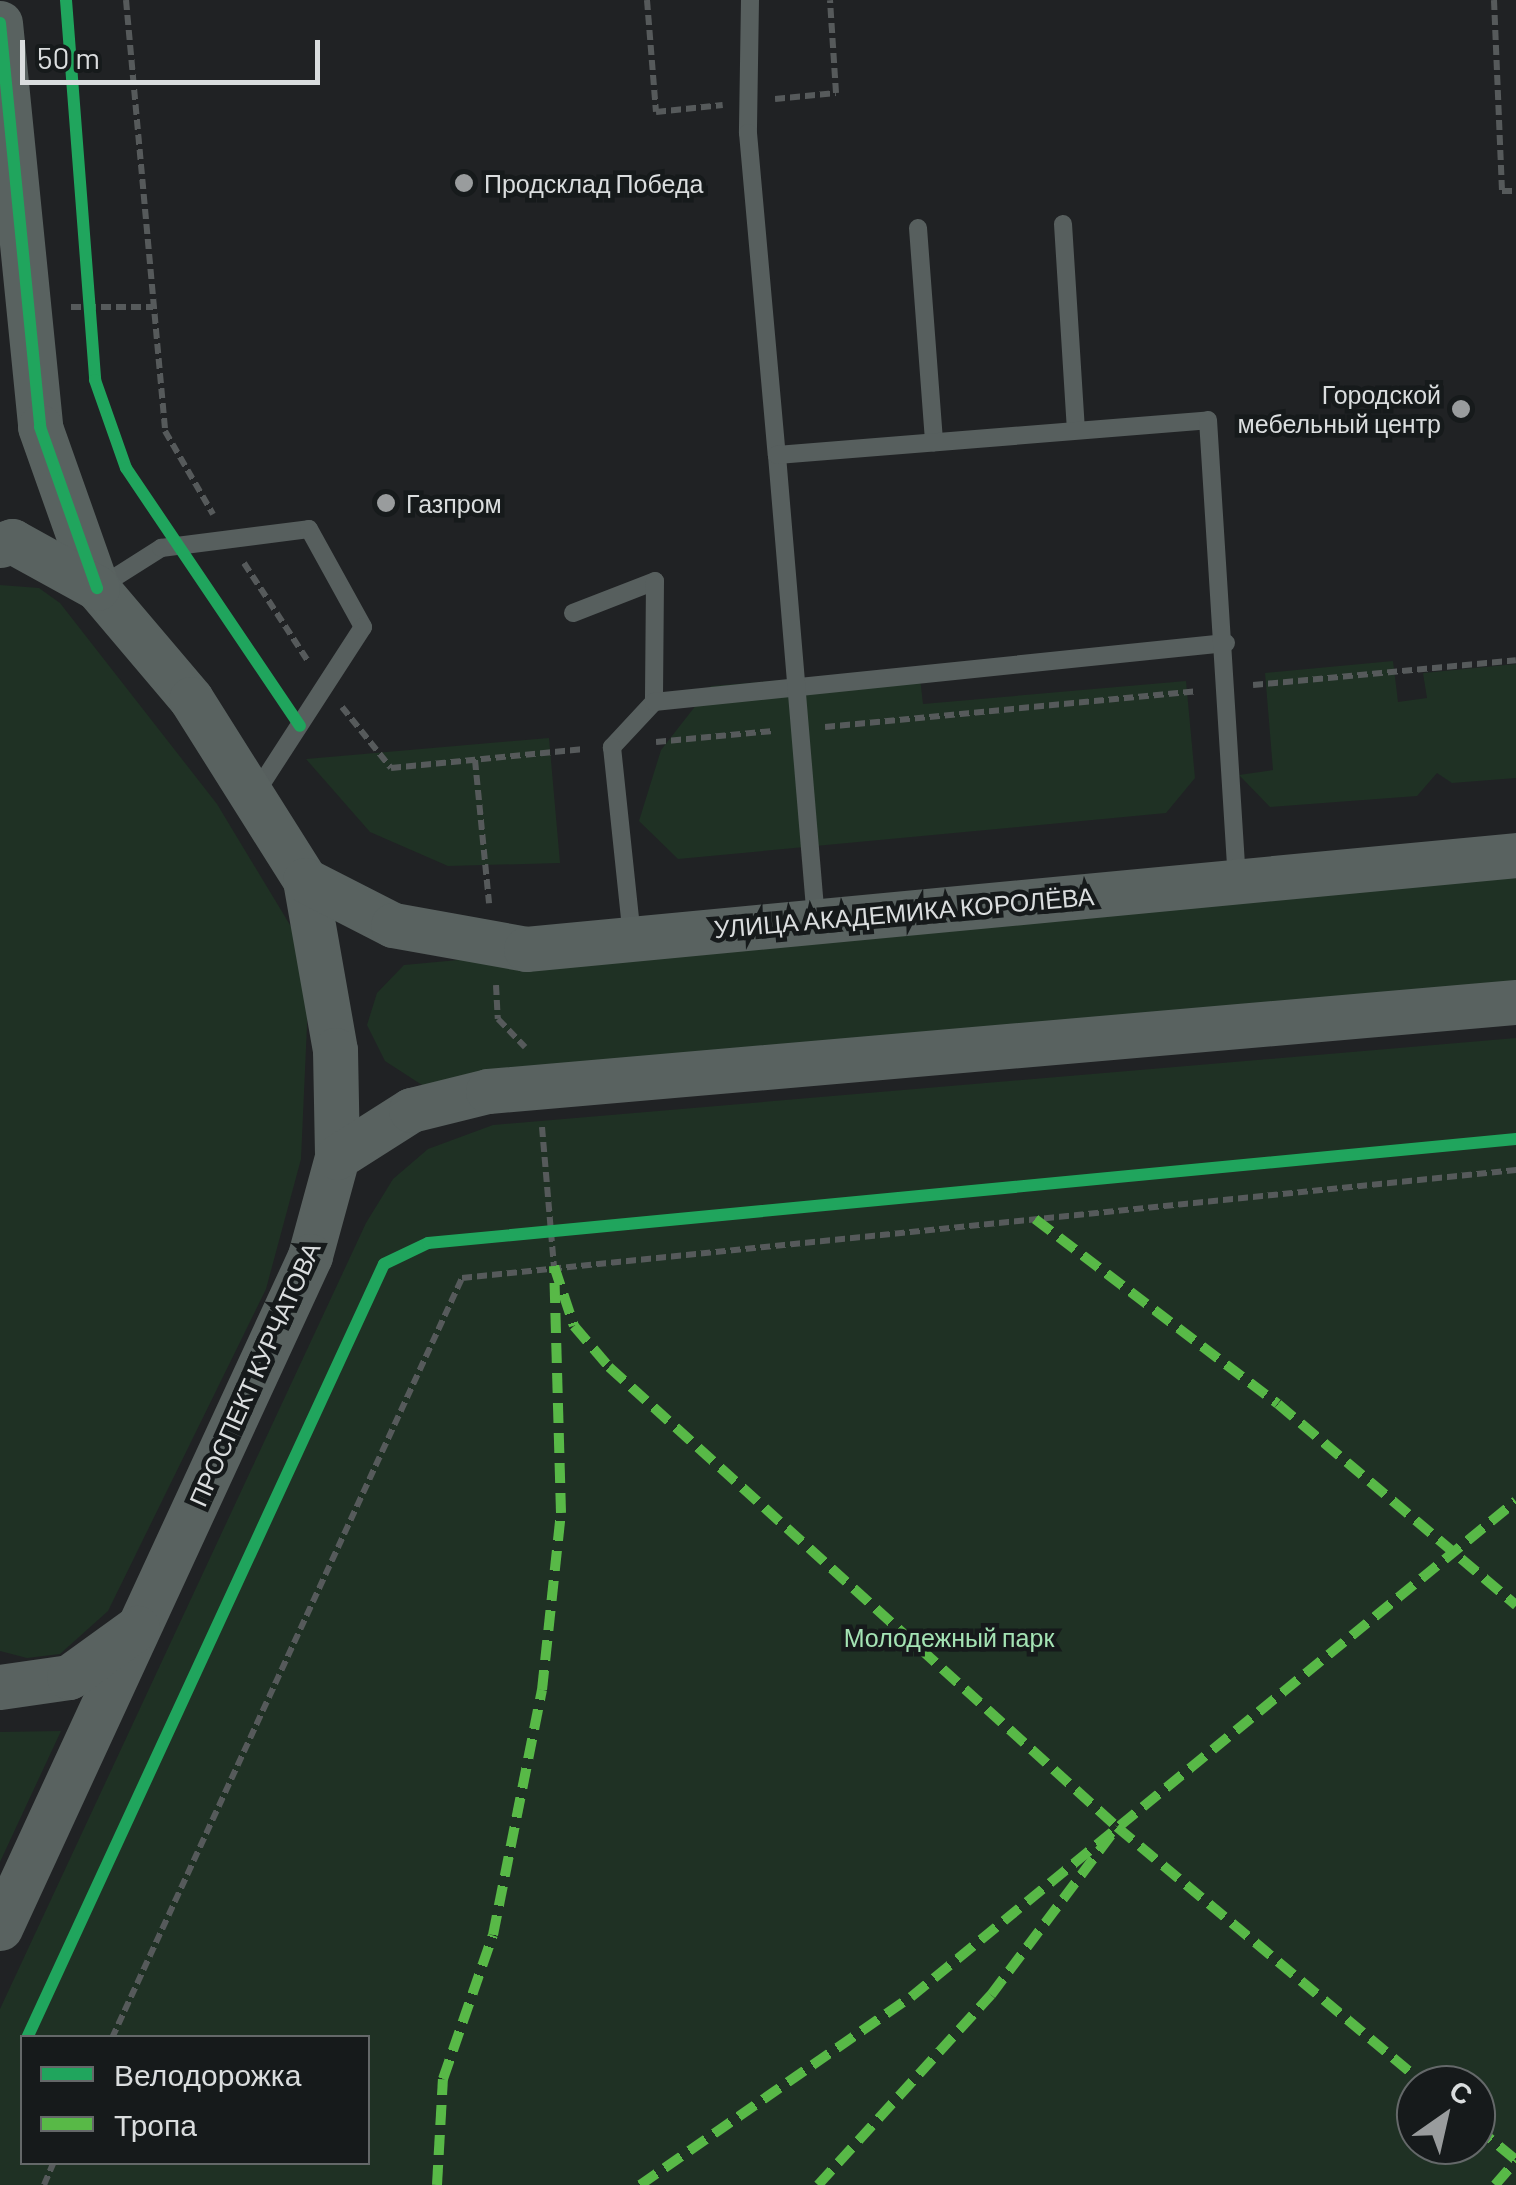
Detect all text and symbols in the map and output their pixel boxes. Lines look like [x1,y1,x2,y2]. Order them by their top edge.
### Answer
scale bar [25,20,325,82]
text: 50 m [37,39,100,75]
place label: Продсклад Победа [484,168,703,198]
marker: Продсклад Победа [453,172,475,194]
place label: Городской мебельный центр [1238,380,1441,439]
marker: Городской мебельный центр [1450,398,1472,420]
place label: Газпром [406,488,502,518]
marker: Газпром [375,492,397,514]
street label: УЛИЦА АКАДЕМИКА КОРОЛЁВА [713,880,1095,944]
street label: ПРОСПЕКТ КУРЧАТОВА [182,1237,326,1511]
park label: Молодежный парк [844,1622,1054,1652]
legend [20,2035,370,2165]
text: Велодорожка [114,2056,301,2092]
north arrow [1396,2065,1496,2165]
text: С [1444,2072,1480,2112]
text: Тропа [114,2106,197,2142]

